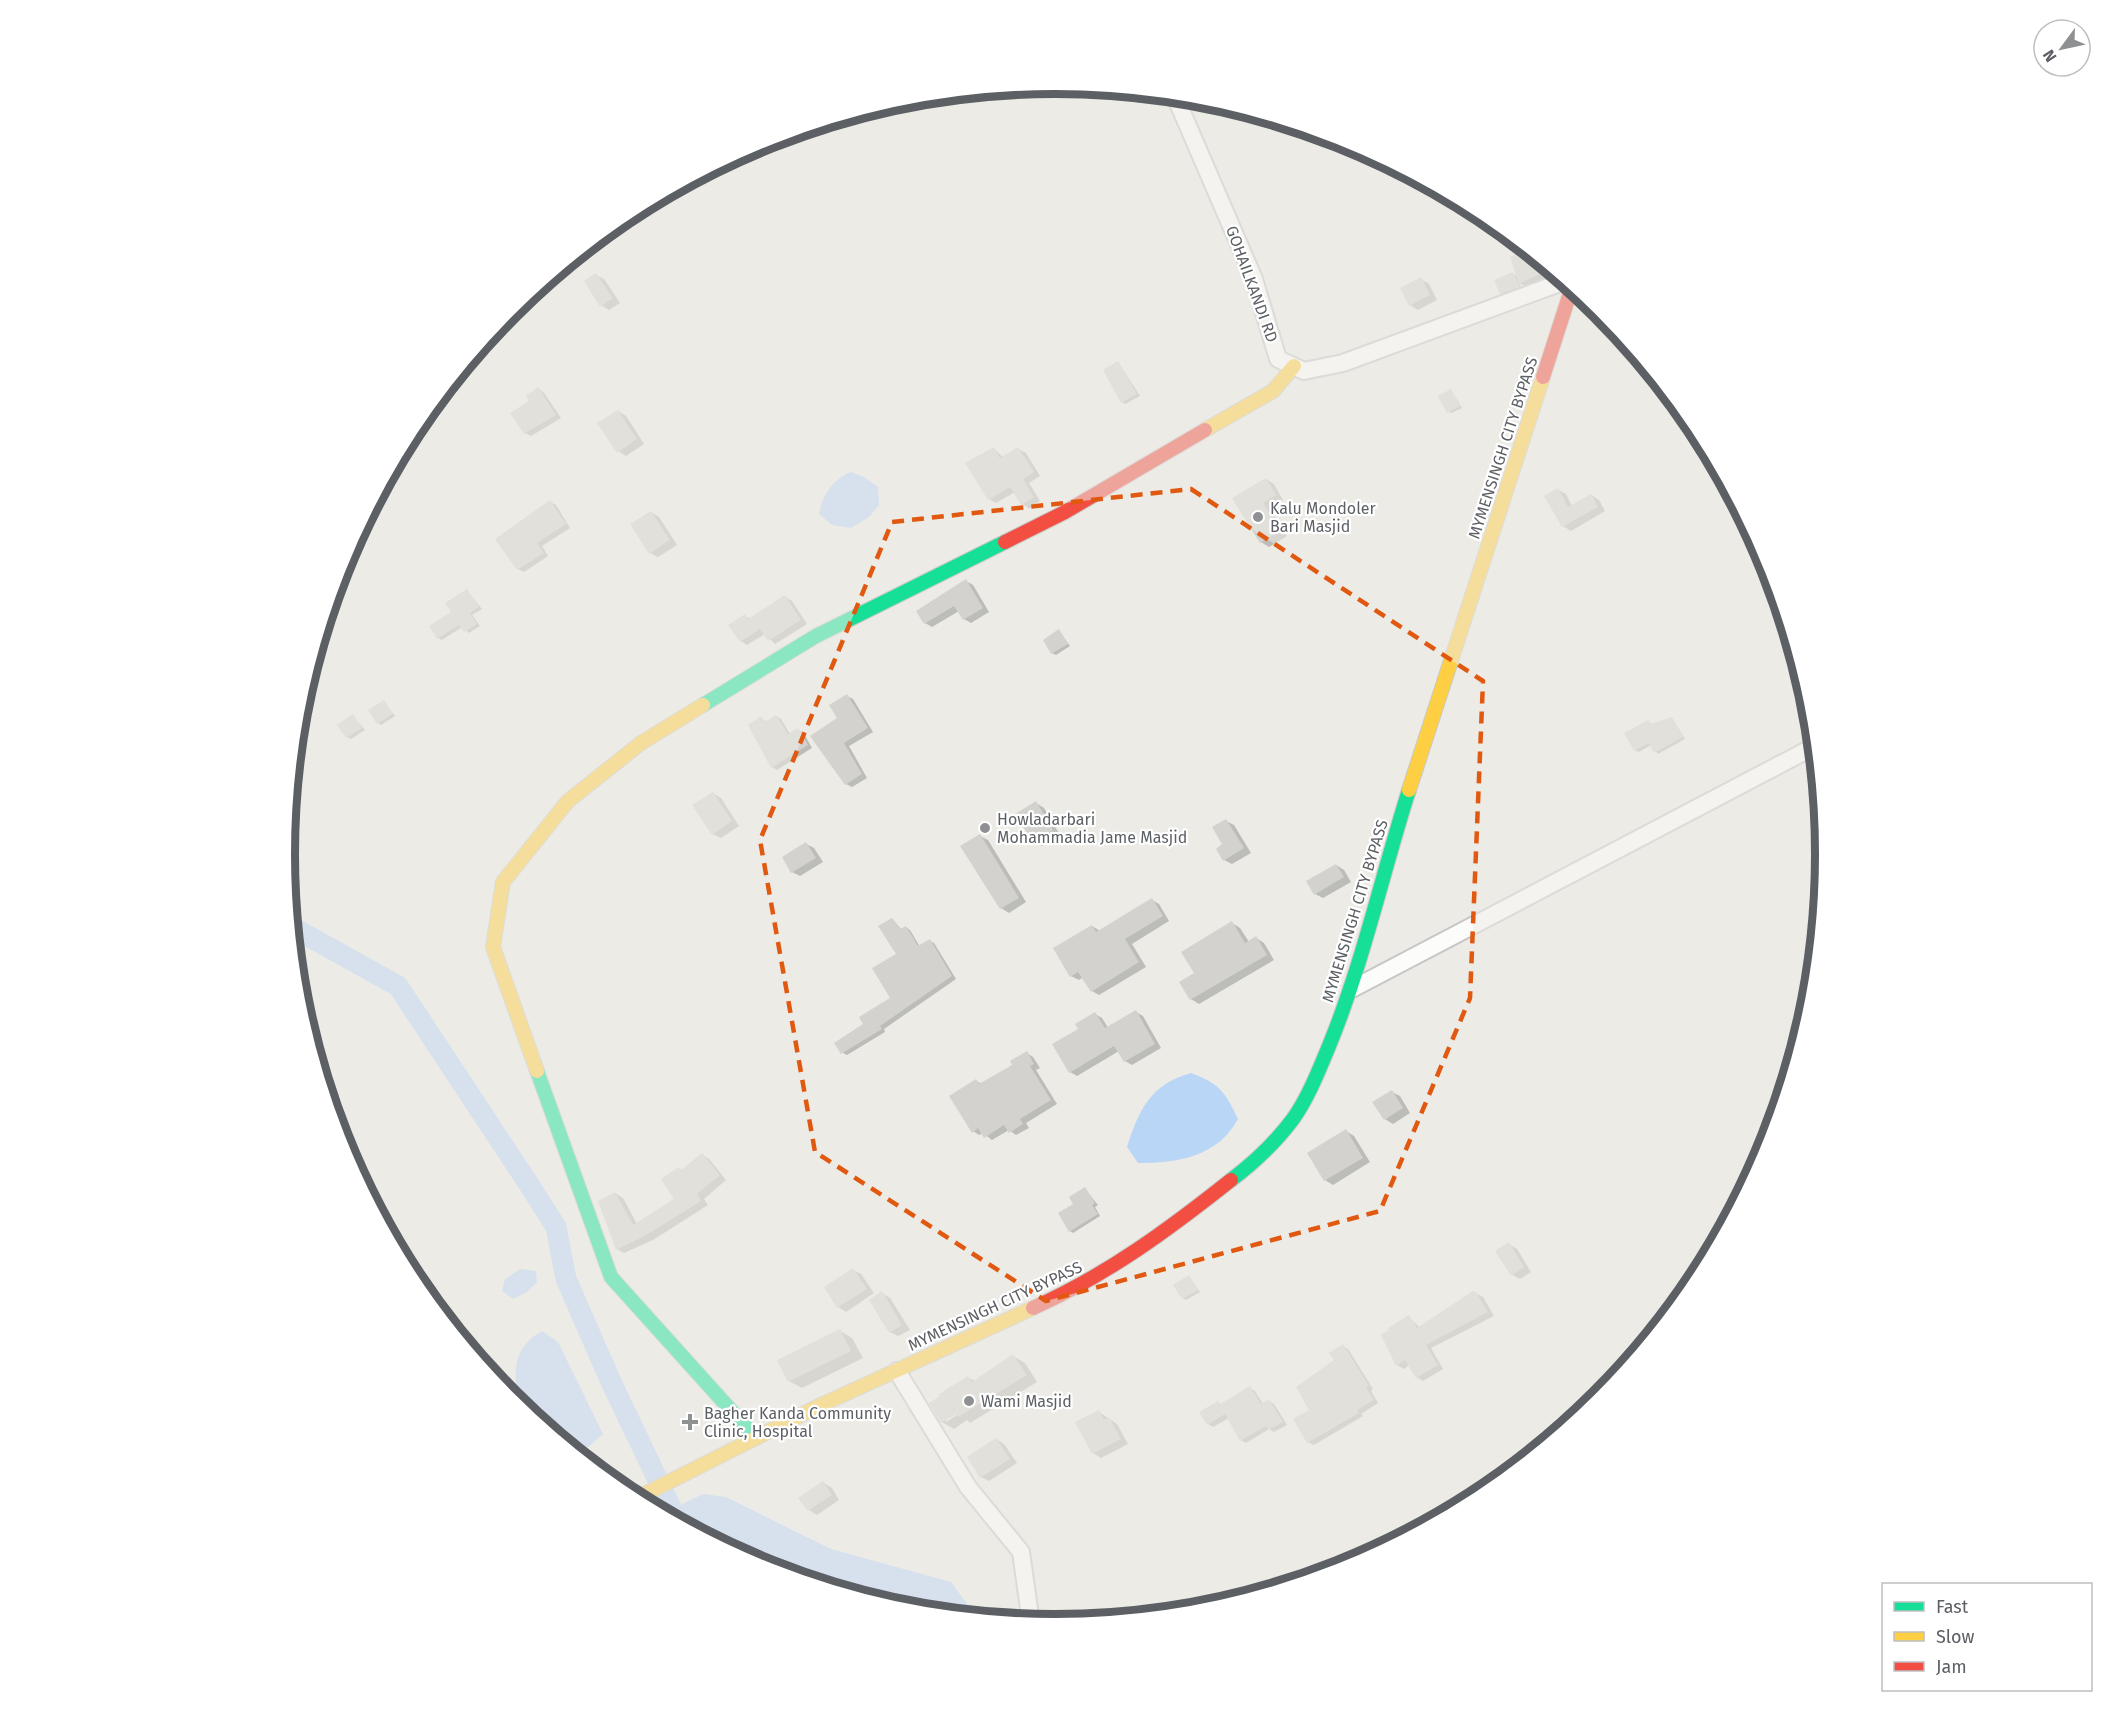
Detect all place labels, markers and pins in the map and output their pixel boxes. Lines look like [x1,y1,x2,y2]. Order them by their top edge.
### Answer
place label: Kalu Mondoler Bari Masjid [1270,499,1377,536]
marker: Kalu Mondoler Bari Masjid [1251,510,1265,524]
place label: Howladarbari Mohammadia Jame Masjid [997,810,1187,847]
marker: Howladarbari Mohammadia Jame Masjid [978,821,992,835]
place label: Wami Masjid [981,1392,1072,1411]
marker: Wami Masjid [962,1394,976,1408]
place label: Bagher Kanda Community Clinic, Hospital [704,1404,891,1441]
marker: Bagher Kanda Community Clinic, Hospital [681,1413,699,1431]

